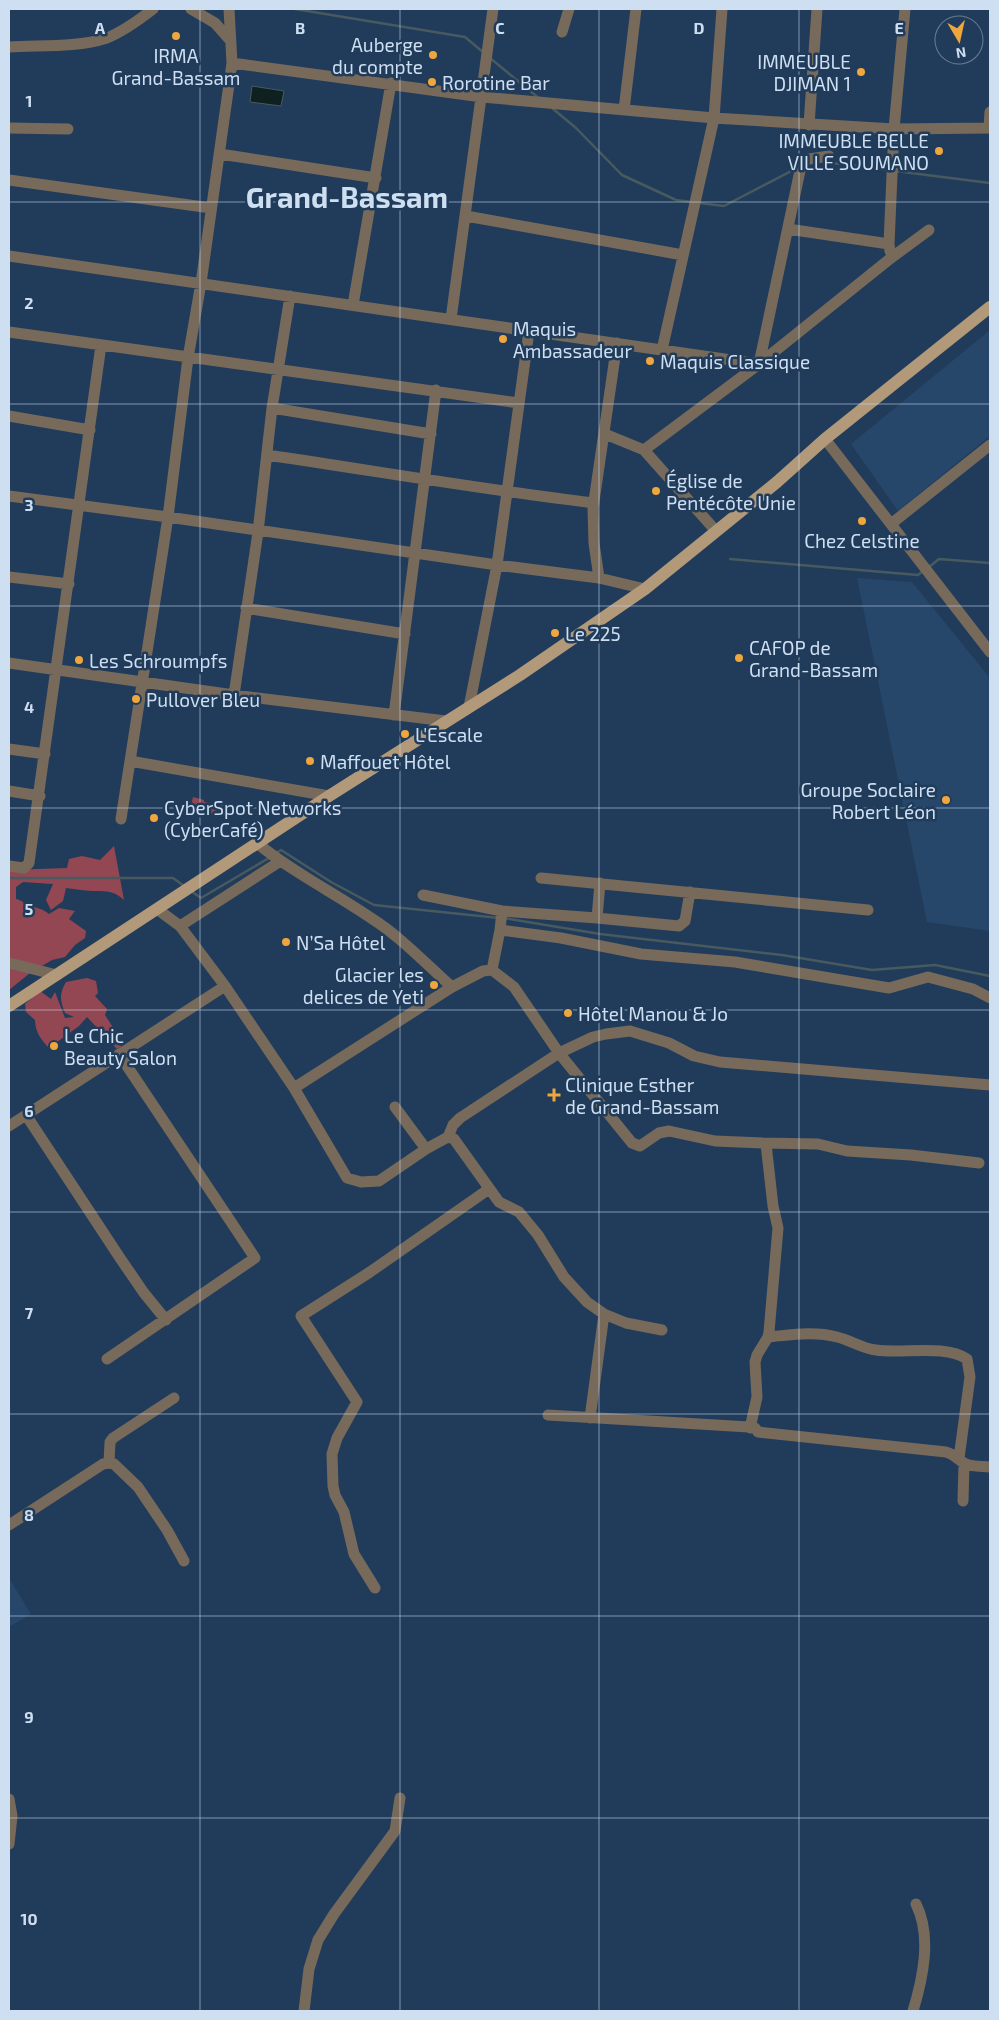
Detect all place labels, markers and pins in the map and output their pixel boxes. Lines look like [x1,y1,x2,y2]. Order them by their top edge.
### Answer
marker: IRMA Grand-Bassam [170,30,182,42]
place label: Auberge du compte [332,33,423,78]
place label: IRMA Grand-Bassam [111,44,241,89]
marker: Auberge du compte [427,49,439,61]
place label: IMMEUBLE DJIMAN 1 [757,50,851,95]
marker: IMMEUBLE DJIMAN 1 [855,66,867,78]
place label: Rorotine Bar [442,71,550,94]
marker: Rorotine Bar [426,76,438,88]
place label: IMMEUBLE BELLE VILLE SOUMANO [778,129,929,174]
marker: IMMEUBLE BELLE VILLE SOUMANO [933,145,945,157]
place label: Maquis Ambassadeur [513,317,632,362]
marker: Maquis Ambassadeur [497,333,509,345]
place label: Maquis Classique [660,350,810,373]
marker: Maquis Classique [644,355,656,367]
place label: Église de Pentécôte Unie [666,469,796,514]
marker: Église de Pentécôte Unie [650,485,662,497]
marker: Chez Celstine [856,515,868,527]
place label: Chez Celstine [804,529,920,552]
place label: Le 225 [565,622,621,645]
marker: Le 225 [549,627,561,639]
place label: CAFOP de Grand-Bassam [749,636,878,681]
place label: Les Schroumpfs [89,649,227,672]
marker: CAFOP de Grand-Bassam [733,652,745,664]
marker: Les Schroumpfs [73,654,85,666]
place label: Pullover Bleu [146,688,260,711]
marker: Pullover Bleu [130,693,142,705]
place label: L'Escale [415,723,483,746]
marker: L'Escale [399,728,411,740]
place label: Maffouet Hôtel [320,750,451,773]
marker: Maffouet Hôtel [304,755,316,767]
place label: Groupe Soclaire Robert Léon [801,778,936,823]
marker: Groupe Soclaire Robert Léon [940,794,952,806]
place label: CyberSpot Networks (CyberCafé) [164,796,341,841]
marker: CyberSpot Networks (CyberCafé) [148,812,160,824]
place label: N’Sa Hôtel [296,931,386,954]
marker: N’Sa Hôtel [280,936,292,948]
place label: Glacier les delices de Yeti [303,963,424,1008]
marker: Glacier les delices de Yeti [428,979,440,991]
place label: Hôtel Manou & Jo [578,1002,728,1025]
marker: Hôtel Manou & Jo [562,1007,574,1019]
place label: Le Chic Beauty Salon [64,1024,177,1069]
marker: Le Chic Beauty Salon [48,1040,60,1052]
place label: Clinique Esther de Grand-Bassam [565,1073,719,1118]
marker: Clinique Esther de Grand-Bassam [547,1088,561,1102]

